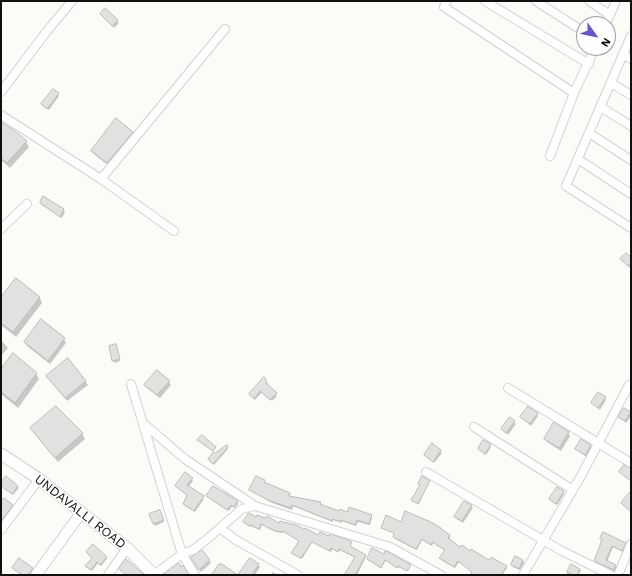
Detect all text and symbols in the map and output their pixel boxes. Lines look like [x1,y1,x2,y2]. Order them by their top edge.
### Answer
north arrow [576,16,616,56]
text: N [598,35,613,49]
street label: UNDAVALLI ROAD [31,471,129,553]

